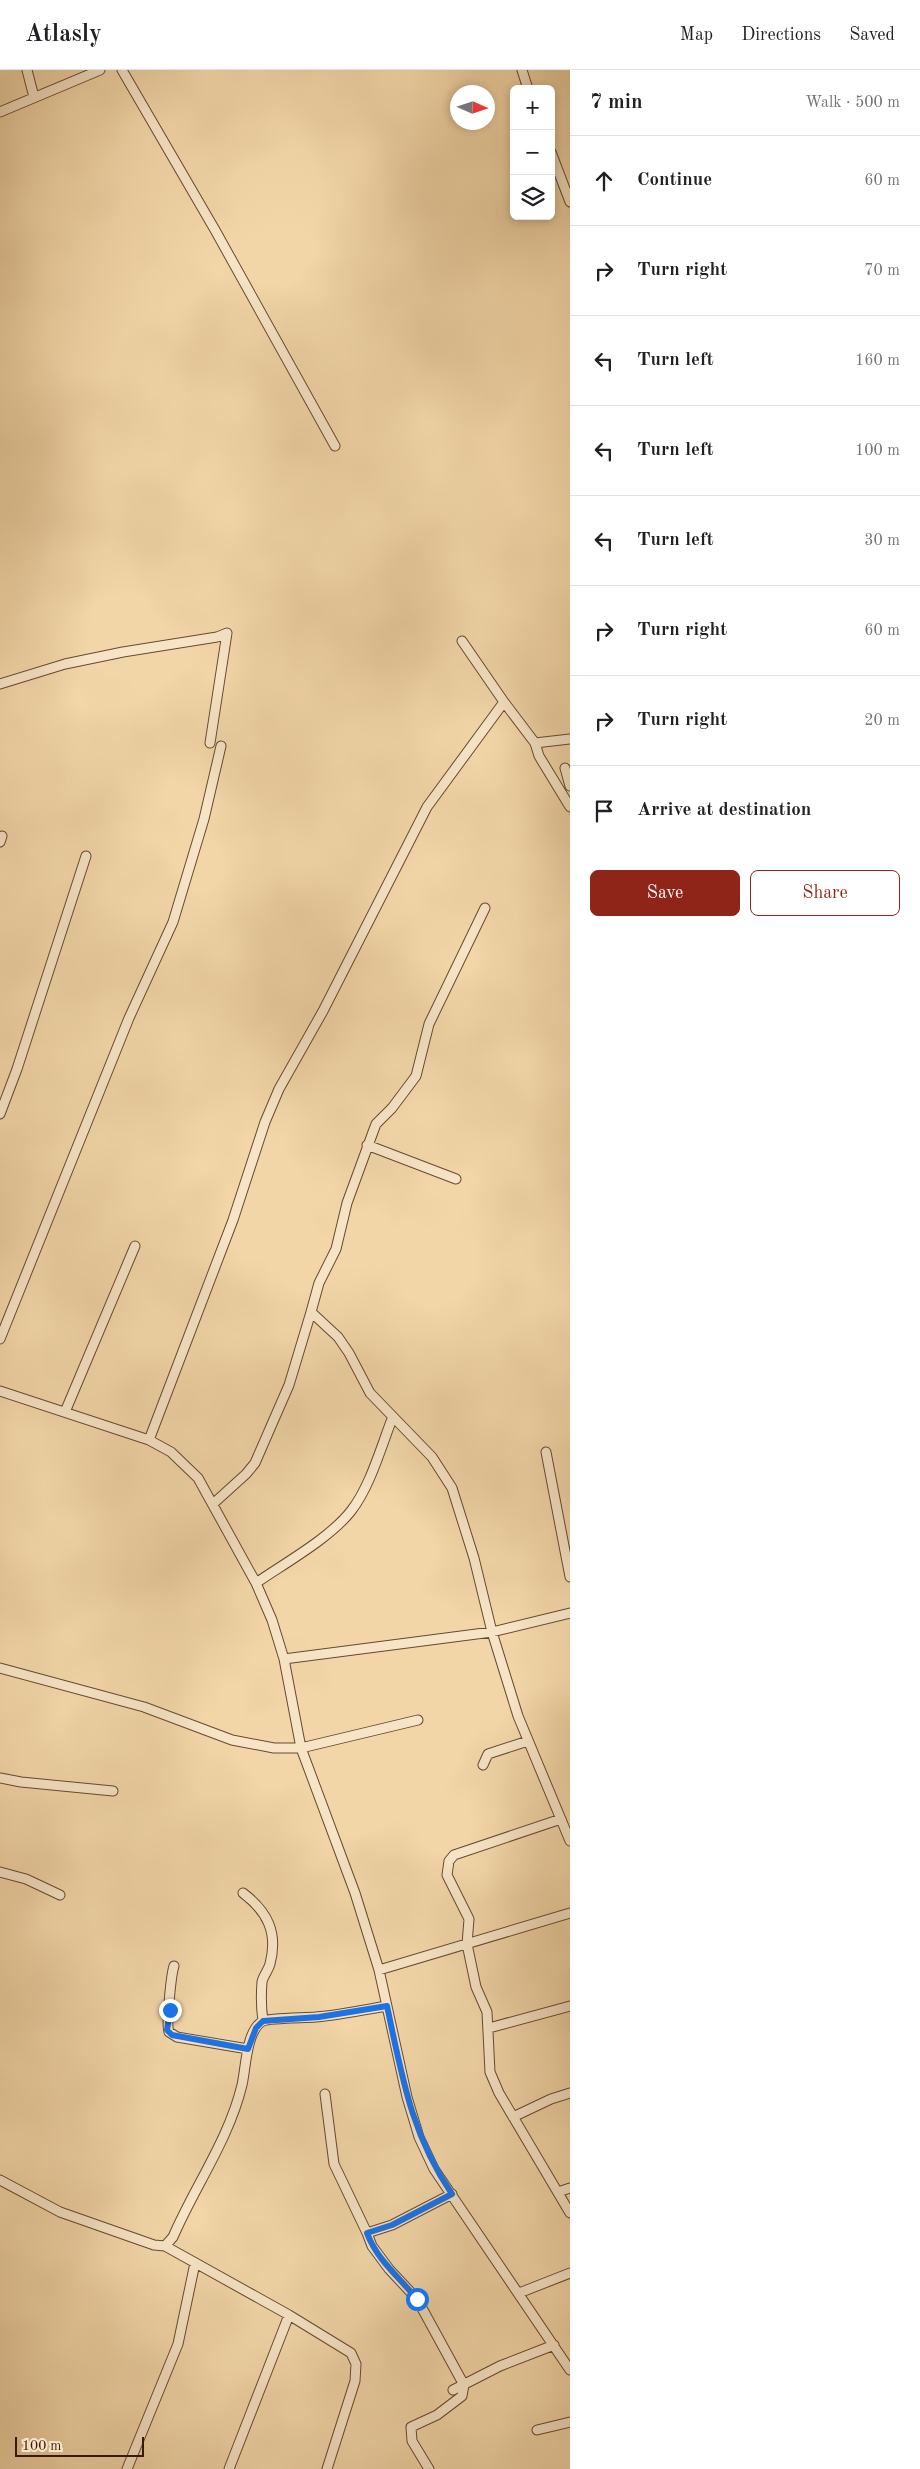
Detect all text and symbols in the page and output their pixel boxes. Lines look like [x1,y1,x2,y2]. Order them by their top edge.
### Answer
text: Atlasly [25,23,102,47]
text: Map [680,26,713,44]
text: Directions [741,26,821,44]
text: Saved [849,26,895,44]
north arrow [450,85,495,130]
map controls [510,85,555,220]
button: + [510,85,555,130]
text: 7 min [590,92,643,113]
text: Walk · 500 m [805,95,900,111]
button: − [510,130,555,175]
icon: ahead [590,167,618,195]
text: Continue [637,171,712,190]
text: 60 m [864,173,900,189]
button: layers [510,175,555,220]
icon: right [590,257,618,285]
text: Turn right [637,261,727,280]
text: 70 m [864,263,900,279]
icon: left [590,347,618,375]
text: Turn left [637,351,714,370]
text: 160 m [855,353,900,369]
icon: left [590,437,618,465]
text: Turn left [637,441,714,460]
text: 100 m [855,443,900,459]
icon: left [590,527,618,555]
text: Turn left [637,531,714,550]
text: 30 m [864,533,900,549]
icon: right [590,617,618,645]
text: Turn right [637,621,727,640]
text: 60 m [864,623,900,639]
icon: right [590,707,618,735]
text: Turn right [637,711,727,730]
text: 20 m [864,713,900,729]
icon: arrive [590,797,618,825]
text: Arrive at destination [637,801,811,820]
button: Save [590,870,740,916]
button: Share [750,870,900,916]
route end [159,1999,182,2022]
route start [406,2288,429,2311]
scale bar [15,2434,144,2457]
text: 100 m [22,2439,61,2453]

